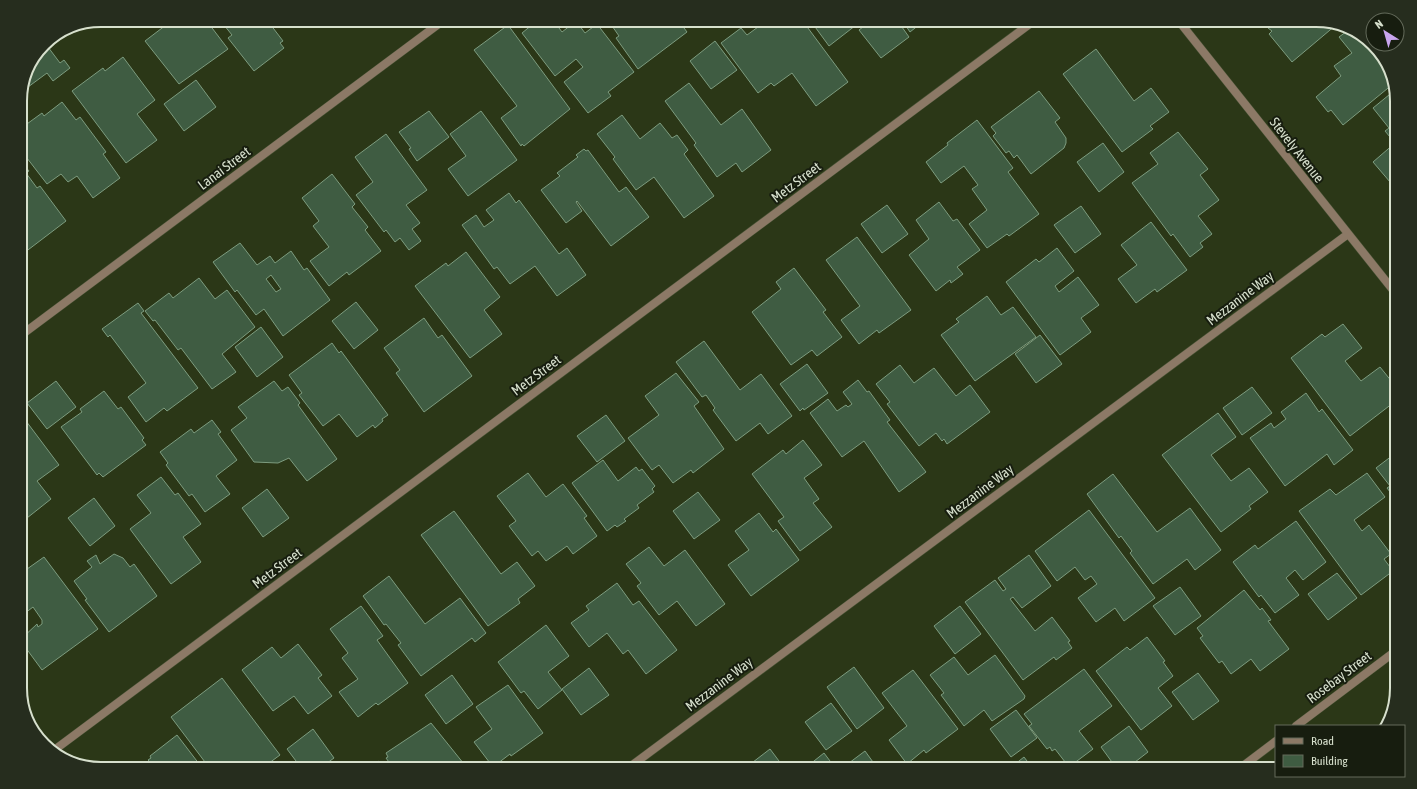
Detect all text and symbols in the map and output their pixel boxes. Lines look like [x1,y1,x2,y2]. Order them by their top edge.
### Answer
north arrow [1365,12,1405,52]
text: N [1373,17,1385,31]
street label: Stevely Avenue [1267,114,1327,186]
street label: Lanai Street [195,143,253,193]
street label: Metz Street [768,158,824,206]
street label: Mezzanine Way [1203,268,1277,328]
street label: Metz Street [508,351,564,399]
street label: Mezzanine Way [943,461,1017,521]
street label: Metz Street [249,544,305,592]
street label: Rosebay Street [1304,648,1374,706]
street label: Mezzanine Way [682,654,756,714]
legend [1275,725,1405,777]
text: Road [1311,734,1334,748]
text: Building [1311,754,1349,768]

